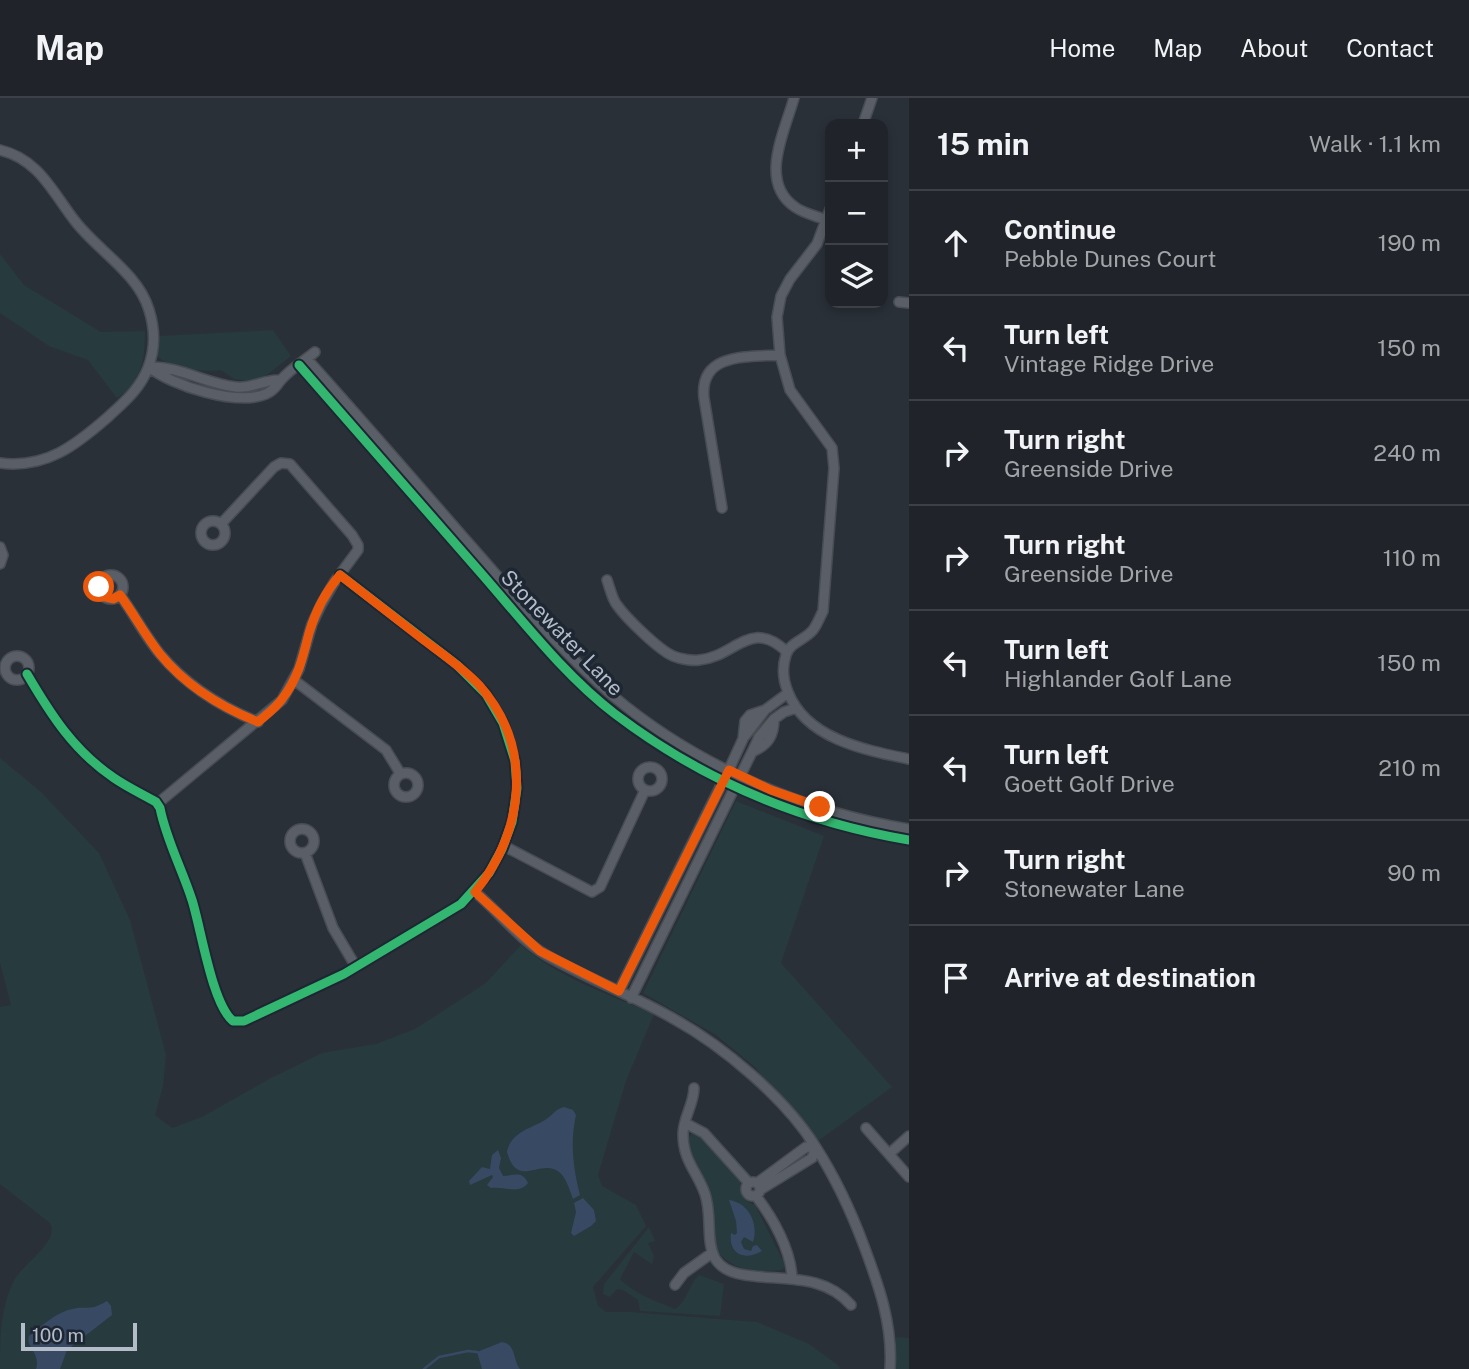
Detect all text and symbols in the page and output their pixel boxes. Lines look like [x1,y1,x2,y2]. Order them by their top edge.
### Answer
text: Map [35,29,104,67]
text: Home [1049,34,1115,62]
text: Map [1153,34,1202,62]
text: About [1240,34,1308,62]
text: Contact [1346,34,1434,62]
map controls [825,119,888,308]
button: + [825,119,888,182]
text: 15 min [937,126,1030,162]
text: Walk · 1.1 km [1309,130,1441,157]
button: − [825,182,888,245]
text: Continue [1004,214,1116,245]
icon: ahead [937,224,975,262]
text: 190 m [1378,229,1441,256]
button: layers [825,245,888,308]
text: Pebble Dunes Court [1004,245,1216,272]
text: Turn left [1004,319,1109,350]
icon: left [937,329,975,367]
text: 150 m [1377,334,1441,361]
text: Vintage Ridge Drive [1004,350,1214,377]
text: Turn right [1004,424,1126,455]
icon: right [937,434,975,472]
text: 240 m [1373,439,1441,466]
text: Greenside Drive [1004,455,1173,482]
text: Turn right [1004,529,1126,560]
icon: right [937,539,975,577]
text: 110 m [1383,544,1441,571]
text: Greenside Drive [1004,560,1173,587]
street label: Stonewater Lane [496,565,629,701]
route start [83,571,114,602]
text: Turn left [1004,634,1109,665]
icon: left [937,644,975,682]
text: 150 m [1377,649,1441,676]
text: Highlander Golf Lane [1004,665,1232,692]
text: Turn left [1004,739,1109,770]
icon: left [937,749,975,787]
text: 210 m [1378,754,1441,781]
text: Goett Golf Drive [1004,770,1175,797]
route end [804,791,835,822]
text: Turn right [1004,844,1126,875]
icon: right [937,854,975,892]
text: 90 m [1387,859,1441,886]
text: Stonewater Lane [1004,875,1185,902]
icon: arrive [937,959,975,997]
text: Arrive at destination [1004,962,1256,993]
scale bar [21,1320,136,1352]
text: 100 m [32,1324,84,1346]

